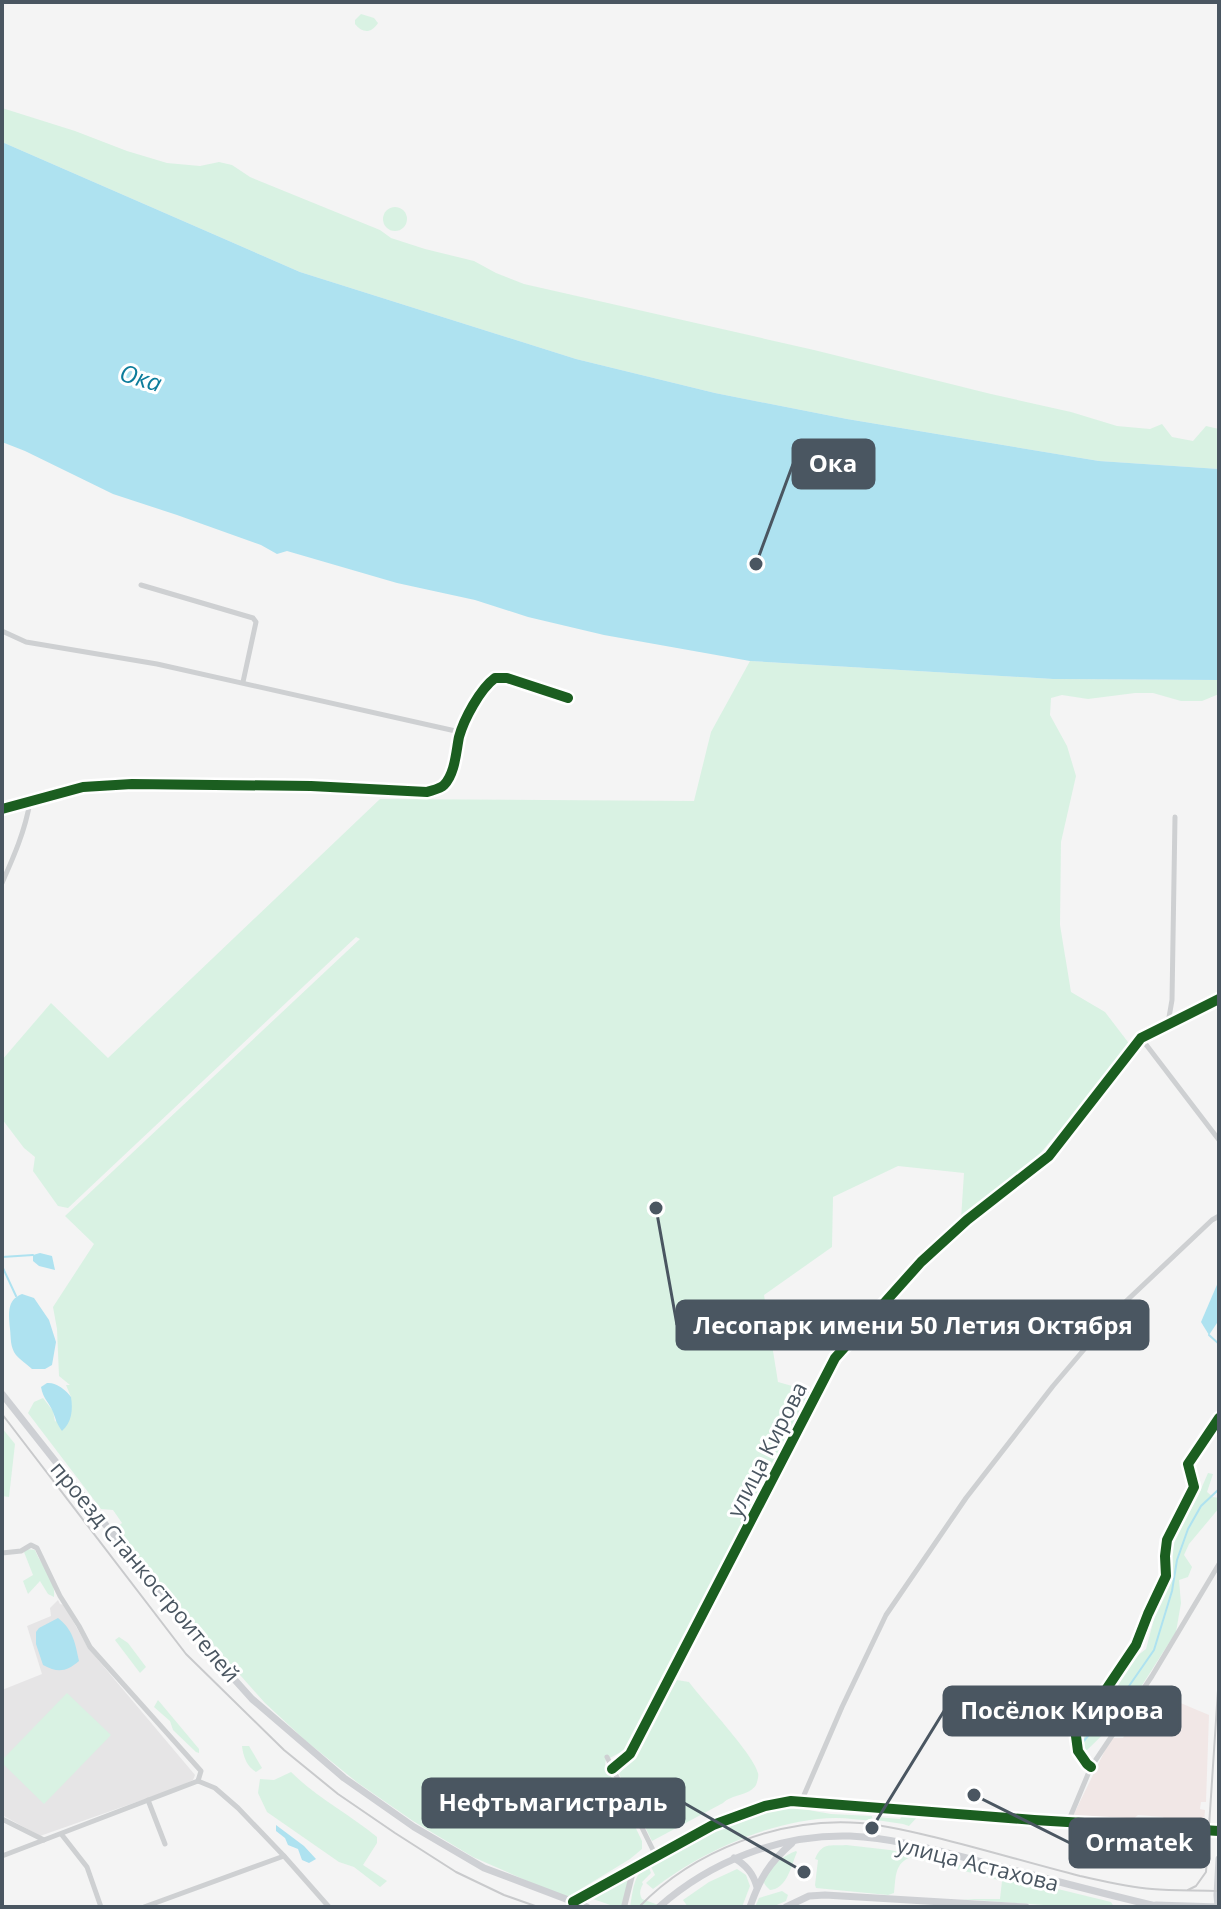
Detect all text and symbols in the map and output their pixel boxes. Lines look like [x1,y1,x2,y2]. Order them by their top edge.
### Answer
water label: Ока [116,355,166,399]
callout: Ока [793,440,874,488]
text: Ока [809,446,857,479]
callout: Лесопарк имени 50 Летия Октября [677,1301,1148,1349]
text: Лесопарк имени 50 Летия Октября [693,1308,1133,1341]
street label: улица Кирова [719,1376,813,1522]
street label: проезд Станкостроителей [45,1454,247,1688]
callout: Посёлок Кирова [944,1687,1180,1735]
text: Посёлок Кирова [960,1693,1164,1726]
callout: Нефтьмагистраль [423,1779,684,1827]
text: Нефтьмагистраль [438,1785,668,1818]
callout: Ormatek [1070,1819,1209,1867]
text: Ormatek [1085,1825,1193,1858]
street label: улица Астахова [894,1828,1062,1898]

